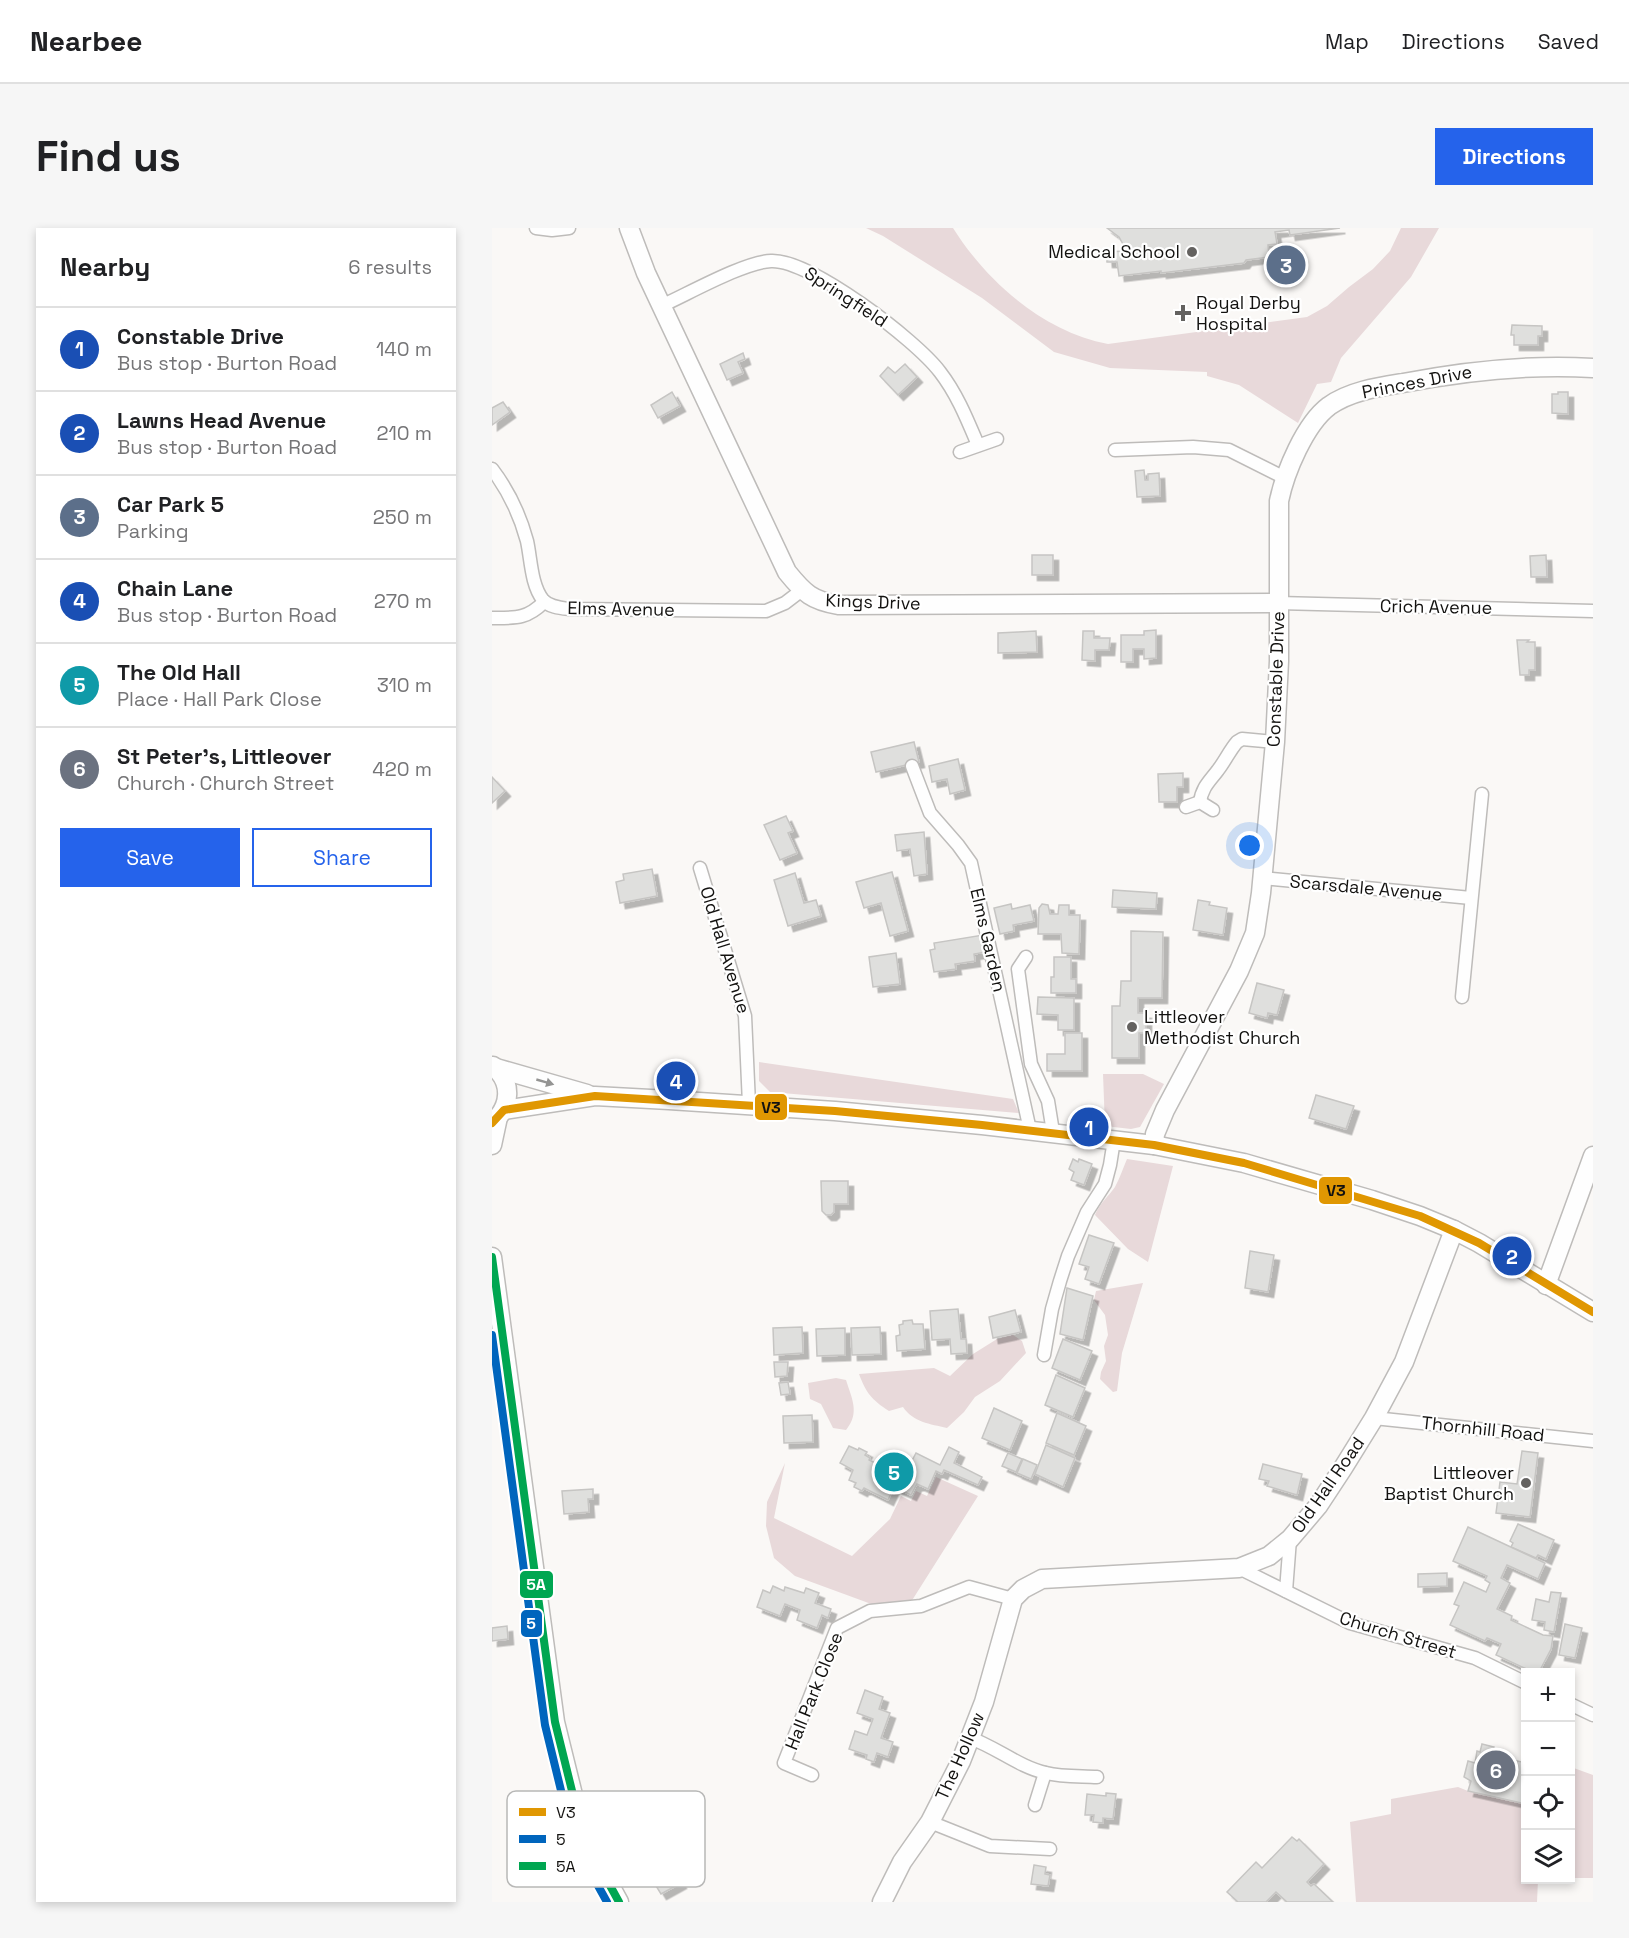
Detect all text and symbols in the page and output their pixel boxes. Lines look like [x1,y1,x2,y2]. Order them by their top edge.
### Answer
text: Nearbee [30,23,142,59]
text: Map [1325,28,1369,55]
text: Directions [1402,28,1505,55]
text: Saved [1538,28,1599,55]
button: Directions [1435,128,1593,185]
text: Find us [36,130,181,183]
place label: Medical School [1048,240,1180,263]
pin: 3 [1266,243,1306,288]
marker: Medical School [1185,245,1199,259]
text: Nearby [60,250,150,284]
text: 6 results [348,254,432,280]
street label: Springfield [800,261,892,332]
place label: Royal Derby Hospital [1196,291,1301,335]
marker: Royal Derby Hospital [1174,304,1192,322]
text: Constable Drive [117,322,284,350]
text: 1 [75,336,84,362]
text: 140 m [376,336,432,362]
text: Bus stop · Burton Road [117,350,337,376]
street label: Princes Drive [1360,360,1474,403]
text: Lawns Head Avenue [117,406,326,434]
text: 2 [74,420,85,446]
text: 210 m [376,420,432,446]
text: Bus stop · Burton Road [117,434,337,460]
text: Car Park 5 [117,490,224,518]
text: 3 [73,504,86,530]
text: 250 m [373,504,432,530]
text: Parking [117,518,189,544]
text: Chain Lane [117,574,233,602]
text: 4 [73,588,86,614]
text: 270 m [374,588,432,614]
street label: Kings Drive [825,588,921,615]
street label: Crich Avenue [1380,594,1492,619]
street label: Elms Avenue [567,596,675,621]
text: Bus stop · Burton Road [117,602,337,628]
street label: Constable Drive [1262,611,1289,747]
text: The Old Hall [117,658,241,686]
text: 5 [74,672,86,698]
text: 310 m [377,672,432,698]
text: Place · Hall Park Close [117,686,322,712]
text: St Peter's, Littleover [117,742,331,770]
text: 6 [73,756,86,782]
text: 420 m [372,756,432,782]
text: Church · Church Street [117,770,334,796]
button: Save [60,828,240,887]
button: Share [252,828,432,887]
your location [1235,831,1264,860]
street label: Scarsdale Avenue [1289,869,1443,906]
street label: Old Hall Avenue [695,884,756,1016]
street label: Elms Garden [965,886,1012,994]
place label: Littleover Methodist Church [1144,1005,1300,1049]
marker: Littleover Methodist Church [1125,1020,1139,1034]
pin: 4 [656,1058,696,1104]
one-way arrow [536,1078,554,1087]
line badge: V3 [754,1093,788,1121]
text: V3 [761,1097,781,1118]
pin: 1 [1070,1104,1108,1150]
line badge: V3 [1318,1176,1353,1205]
text: V3 [1326,1180,1346,1201]
pin: 2 [1492,1234,1532,1278]
street label: Thornhill Road [1420,1411,1546,1446]
street label: Old Hall Road [1286,1432,1369,1537]
pin: 5 [874,1450,914,1494]
place label: Littleover Baptist Church [1384,1461,1514,1505]
marker: Littleover Baptist Church [1519,1476,1533,1490]
line badge: 5A [519,1570,554,1599]
text: 5A [526,1574,546,1595]
street label: Church Street [1337,1606,1460,1663]
line badge: 5 [520,1609,543,1638]
text: 5 [526,1613,536,1634]
street label: Hall Park Close [779,1629,848,1753]
map controls [1521,1668,1575,1884]
button: + [1521,1668,1575,1722]
street label: The Hollow [930,1708,989,1803]
button: − [1521,1722,1575,1776]
pin: 6 [1476,1748,1516,1792]
button: locate [1521,1776,1575,1830]
legend [507,1791,705,1887]
text: V3 [556,1802,576,1823]
text: 5 [556,1829,566,1850]
button: layers [1521,1830,1575,1884]
text: 5A [556,1856,576,1877]

